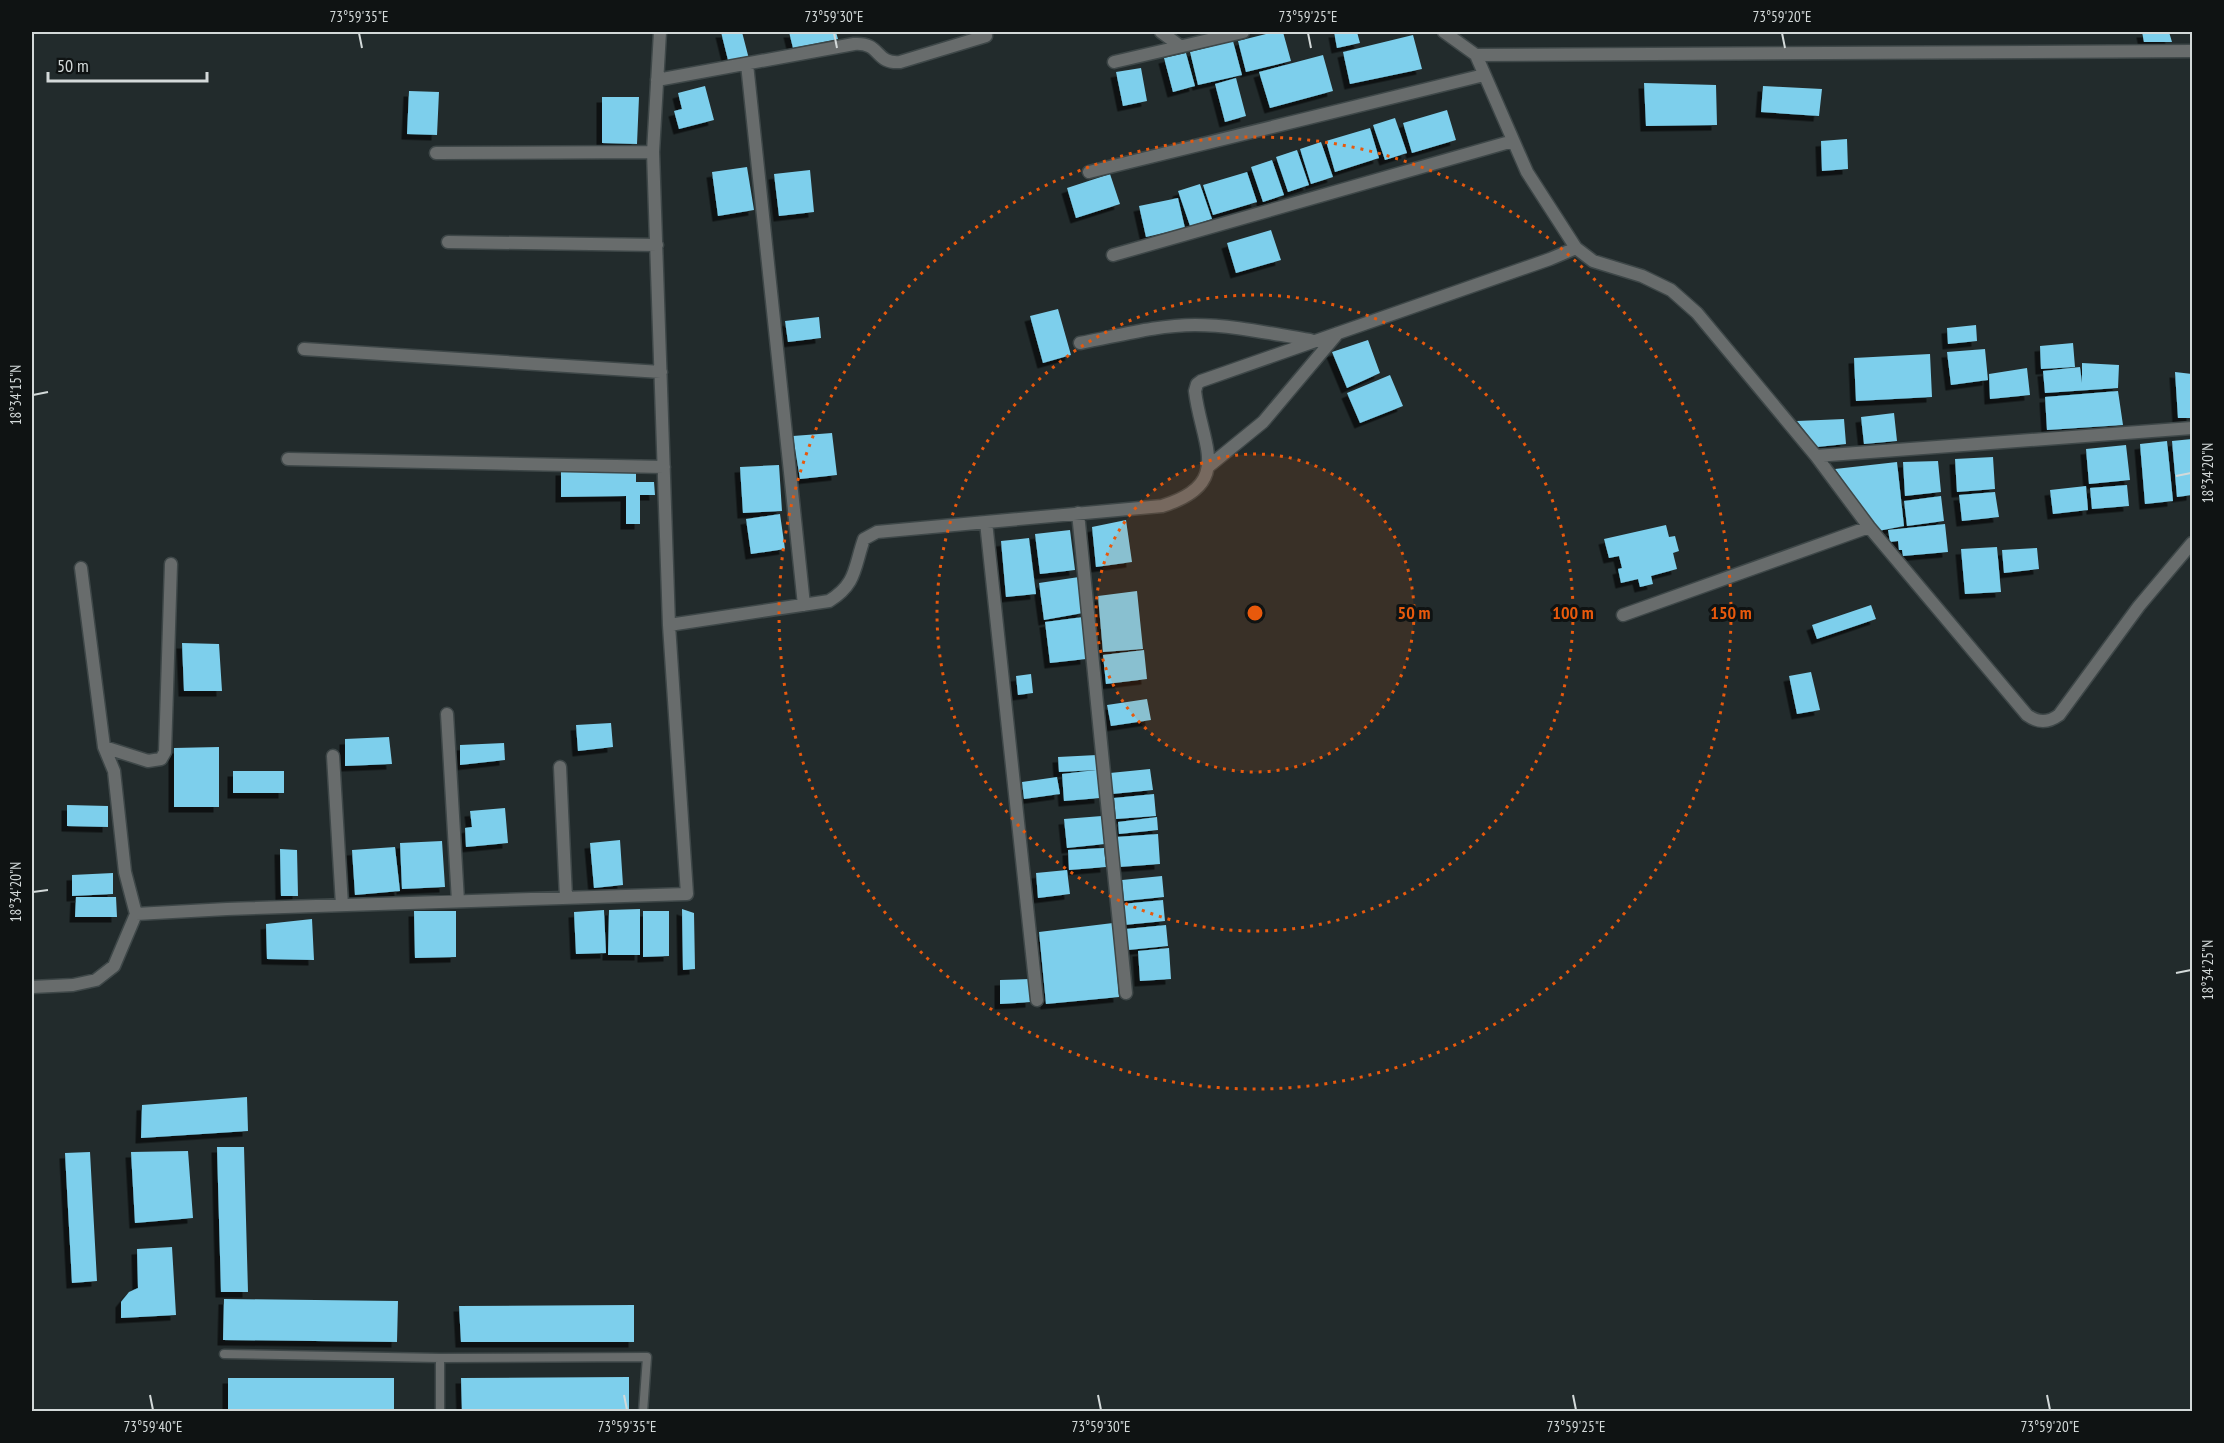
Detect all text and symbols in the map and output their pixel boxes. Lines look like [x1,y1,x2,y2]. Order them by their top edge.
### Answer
text: 73°59'35"E [329,7,389,26]
text: 73°59'30"E [804,7,864,26]
text: 73°59'25"E [1278,7,1338,26]
text: 73°59'20"E [1752,7,1812,26]
scale bar [48,45,207,83]
text: 50 m [57,54,89,77]
text: 18°34'15"N [6,365,25,425]
text: 18°34'20"N [2198,443,2217,503]
text: 50 m [1398,601,1430,624]
text: 100 m [1552,601,1594,624]
text: 150 m [1710,601,1752,624]
centre of rings [1245,603,1265,623]
text: 18°34'20"N [6,862,25,922]
text: 18°34'25"N [2198,940,2217,1000]
text: 73°59'40"E [123,1417,183,1436]
text: 73°59'35"E [597,1417,657,1436]
text: 73°59'30"E [1071,1417,1131,1436]
text: 73°59'25"E [1546,1417,1606,1436]
text: 73°59'20"E [2020,1417,2080,1436]

